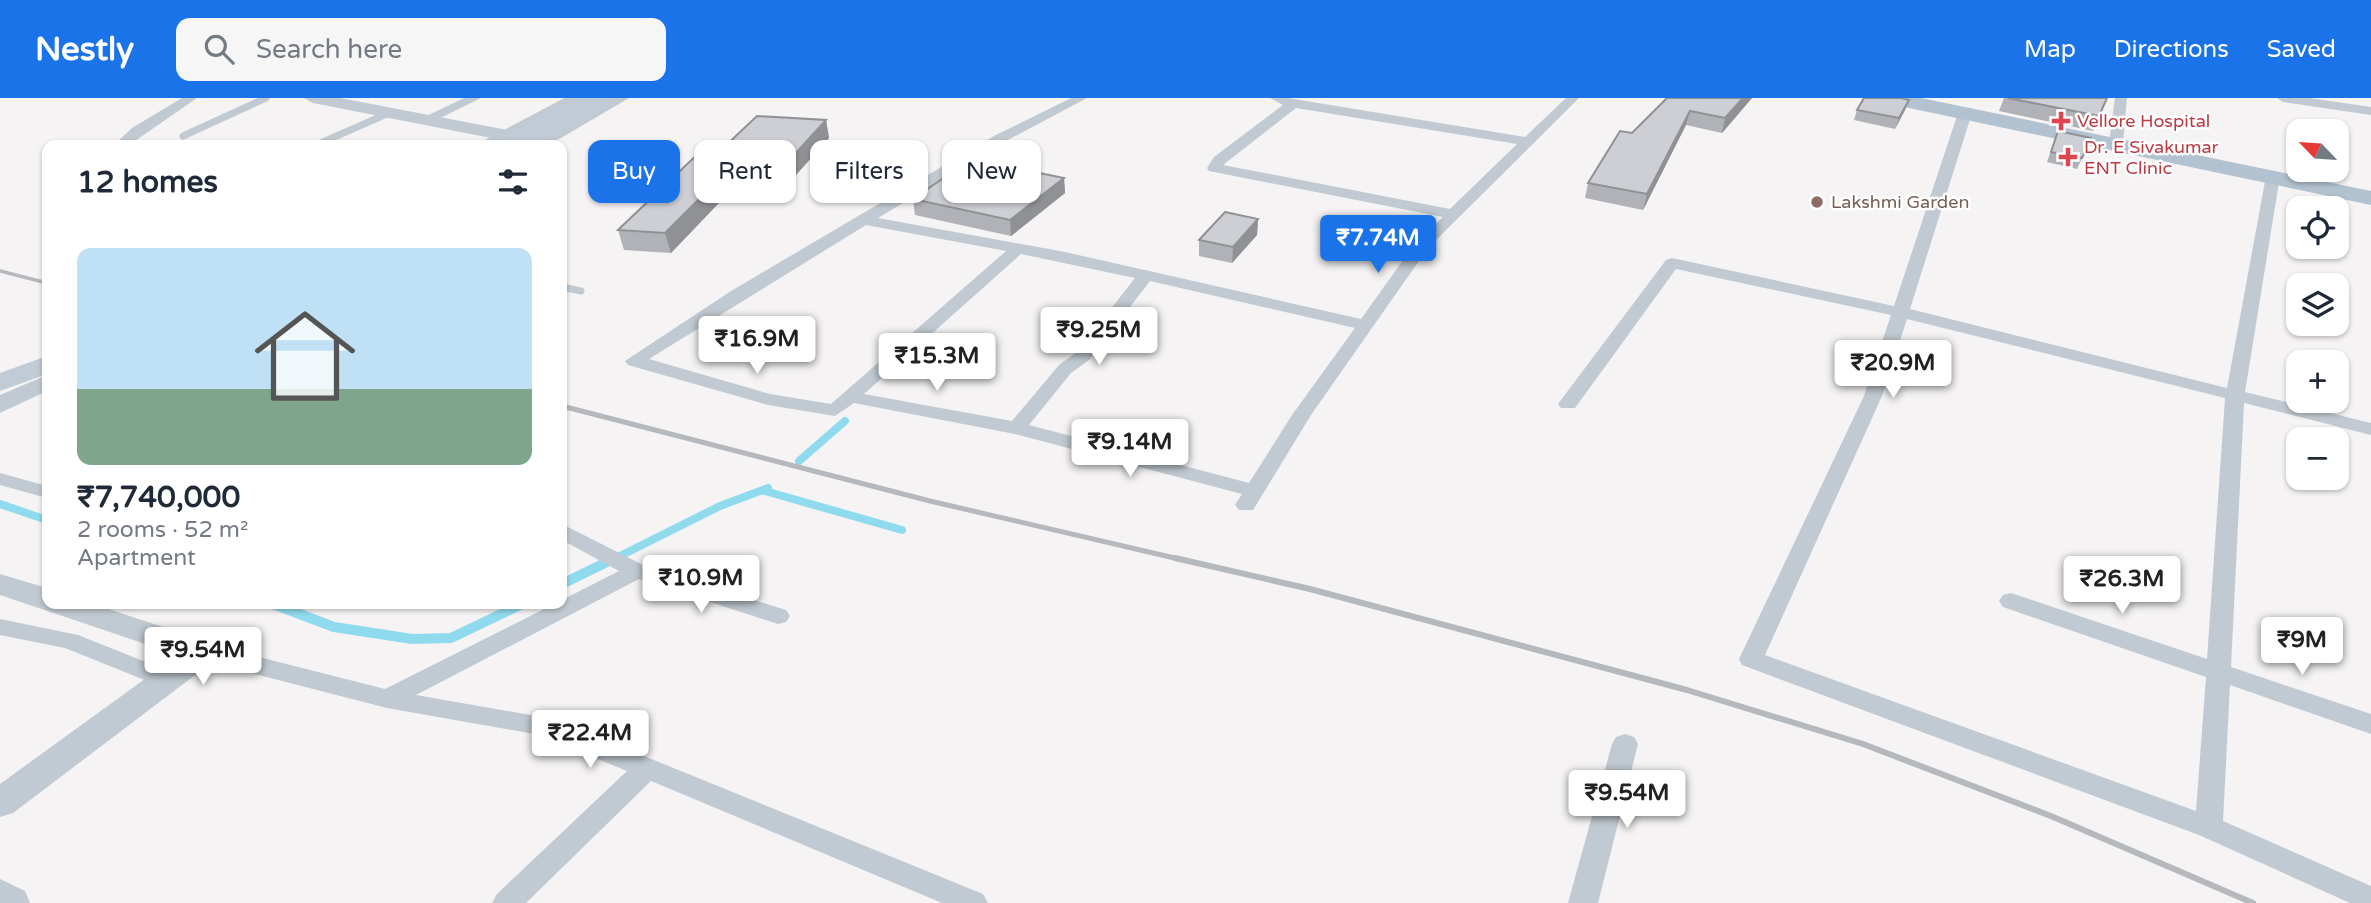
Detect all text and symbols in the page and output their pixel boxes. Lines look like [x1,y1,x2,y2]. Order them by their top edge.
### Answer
search box [176,18,666,81]
text: Nestly [35,30,134,69]
icon: search [200,30,238,68]
text: Search here [256,34,402,65]
text: Map [2024,35,2076,64]
text: Directions [2114,35,2229,64]
text: Saved [2267,35,2336,64]
place label: Vellore Hospital [2077,110,2210,132]
marker: Vellore Hospital [2051,111,2071,131]
north arrow [2286,119,2348,182]
map controls [2286,119,2349,490]
place label: Dr. E Sivakumar ENT Clinic [2084,136,2219,179]
chip: Buy [588,140,680,203]
chip: Rent [694,140,796,203]
chip: Filters [810,140,928,203]
chip: New [942,140,1041,203]
marker: Dr. E Sivakumar ENT Clinic [2058,147,2078,167]
icon: filters [494,163,532,201]
text: 12 homes [77,164,218,201]
place label: Lakshmi Garden [1831,191,1969,213]
marker: Lakshmi Garden [1809,194,1825,210]
button: locate [2286,196,2349,259]
pin: ₹7.74M [1321,216,1435,275]
text: ₹7.74M [1336,224,1420,252]
button: layers [2286,273,2349,336]
icon: home [242,293,368,419]
pin: ₹9.25M [1042,308,1156,367]
pin: ₹16.9M [700,316,814,376]
text: ₹9.25M [1057,316,1142,344]
text: ₹16.9M [715,325,800,353]
pin: ₹15.3M [880,334,994,393]
pin: ₹20.9M [1836,341,1950,400]
text: ₹15.3M [895,342,979,370]
text: ₹20.9M [1851,349,1936,377]
button: + [2286,350,2349,413]
pin: ₹9.14M [1073,420,1187,479]
button: − [2286,427,2349,490]
text: ₹9.14M [1088,428,1173,456]
text: ₹7,740,000 [77,479,240,516]
text: 2 rooms · 52 m² [77,516,248,544]
text: Apartment [77,544,196,572]
pin: ₹10.9M [644,556,758,615]
pin: ₹26.3M [2065,556,2179,616]
text: ₹10.9M [659,564,744,592]
text: ₹26.3M [2080,565,2165,593]
pin: ₹9M [2268,618,2336,677]
text: ₹9M [2277,626,2327,654]
pin: ₹9.54M [146,628,260,687]
text: ₹9.54M [161,636,246,664]
pin: ₹22.4M [533,710,647,770]
text: ₹22.4M [548,719,632,747]
pin: ₹9.54M [1570,770,1684,830]
text: ₹9.54M [1585,779,1670,807]

